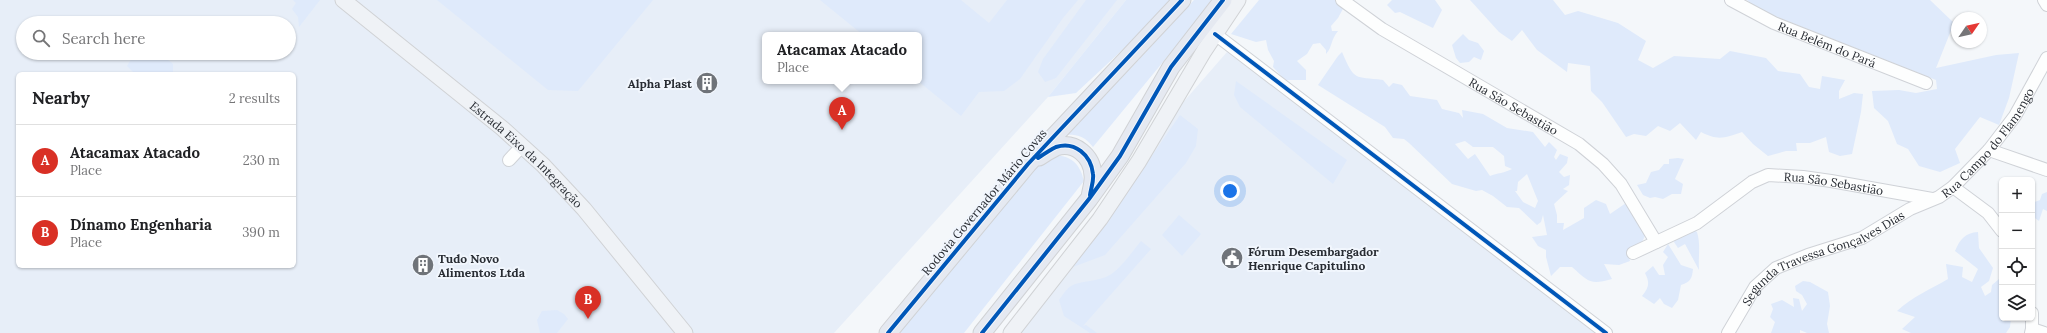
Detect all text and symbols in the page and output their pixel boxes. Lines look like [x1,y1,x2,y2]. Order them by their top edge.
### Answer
north arrow [1951,12,1987,48]
search box [16,16,296,60]
street label: Rua Belém do Pará [1776,18,1878,70]
icon: search [30,27,52,49]
text: Search here [62,29,145,48]
popup [762,32,922,84]
text: Atacamax Atacado [777,40,907,59]
text: Place [777,59,809,76]
building icon: Alpha Plast [694,70,720,96]
street label: Rua São Sebastião [1467,74,1561,138]
place label: Alpha Plast [628,76,693,91]
street label: Rua Campo do Flamengo [1938,85,2037,200]
text: Nearby [32,87,90,109]
text: 2 results [229,90,280,107]
pin: A [829,97,855,130]
street label: Estrada Eixo da Integração [467,98,586,211]
street label: Rodovia Governador Mário Covas [918,126,1050,278]
text: Atacamax Atacado [70,143,200,162]
text: A [41,152,49,169]
text: 230 m [243,152,280,169]
text: Place [70,162,102,179]
street label: Rua São Sebastião [1783,168,1885,198]
map controls [1999,177,2035,321]
button: + [1999,177,2035,213]
your location [1220,181,1240,201]
street label: Segunda Travessa Gonçalves Dias [1738,207,1907,308]
button: − [1999,213,2035,249]
text: Dínamo Engenharia [70,215,212,234]
text: B [41,224,49,241]
text: 390 m [242,224,280,241]
text: Place [70,234,102,251]
place label: Fórum Desembargador Henrique Capitulino [1248,244,1379,273]
public building icon: Fórum Desembargador Henrique Capitulino [1219,245,1245,271]
button: locate [1999,249,2035,285]
place label: Tudo Novo Alimentos Ltda [438,251,526,280]
building icon: Tudo Novo Alimentos Ltda [410,252,436,278]
button: layers [1999,285,2035,321]
pin: B [575,286,601,319]

